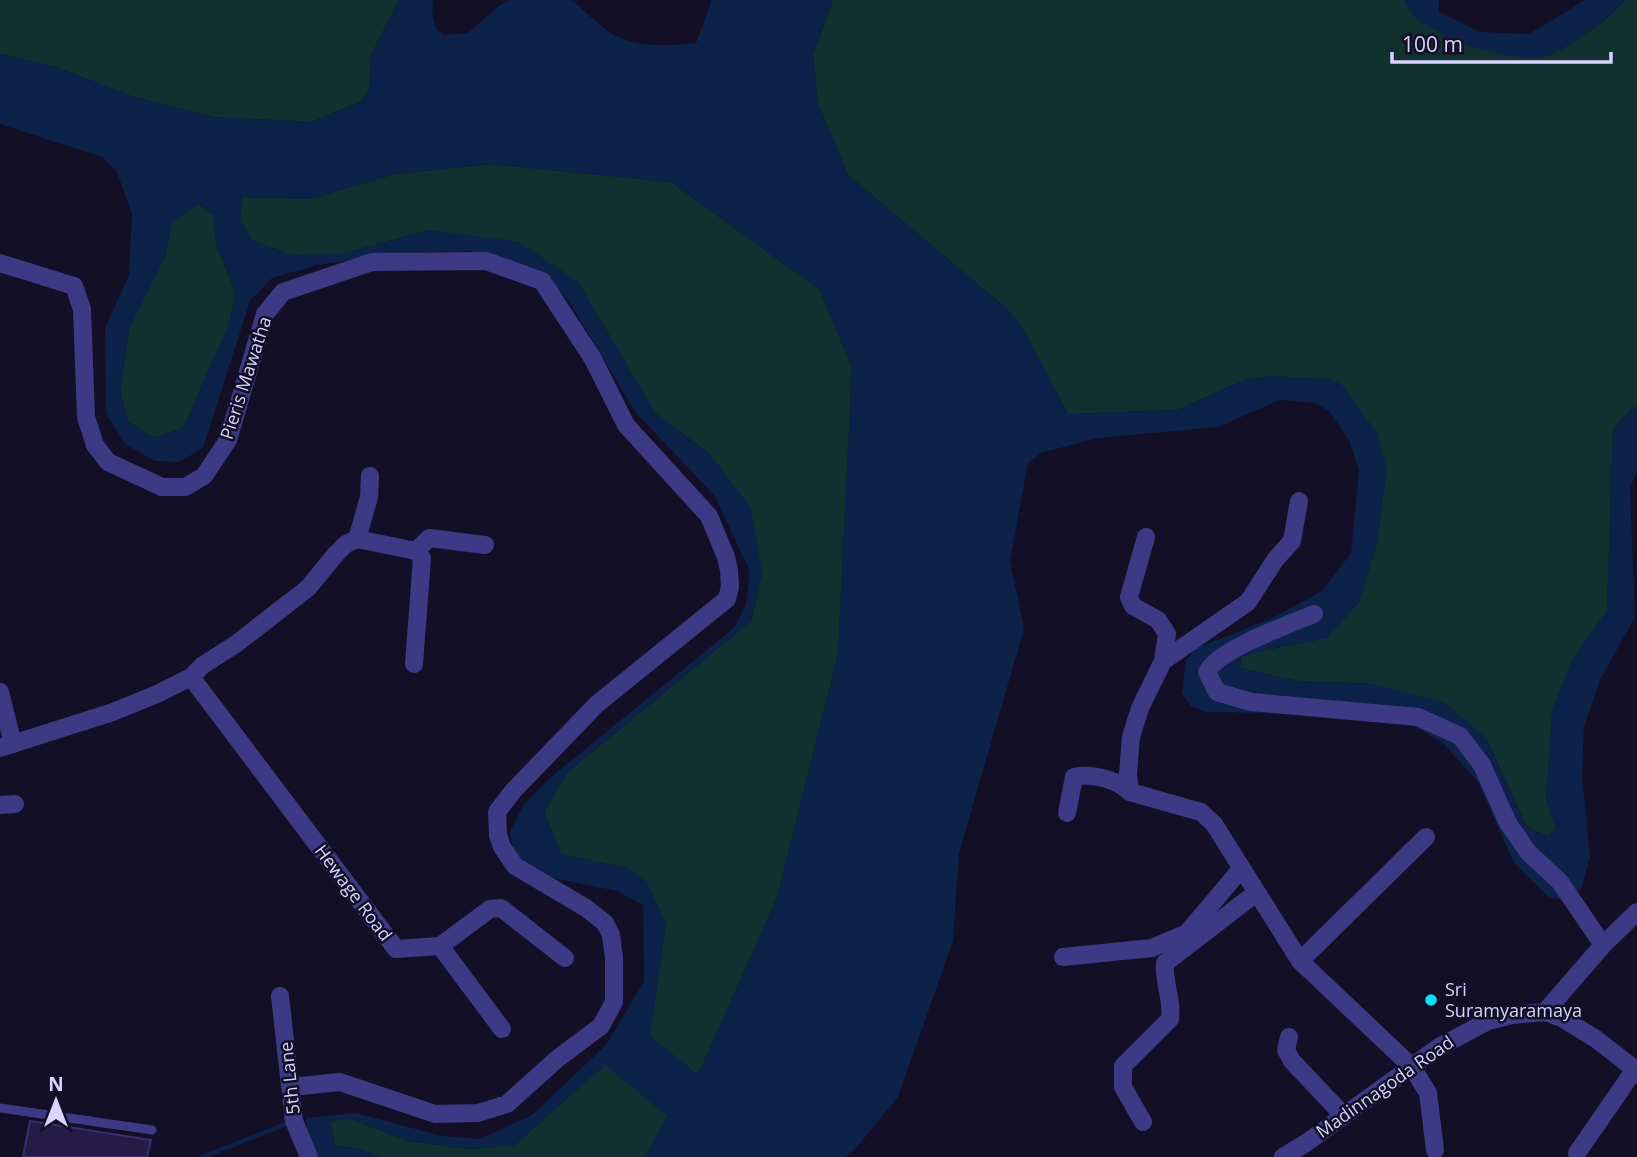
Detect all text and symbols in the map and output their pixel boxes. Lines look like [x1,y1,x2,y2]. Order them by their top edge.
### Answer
scale bar [1392,21,1611,65]
text: 100 m [1402,30,1463,58]
street label: Pieris Mawatha [214,313,276,442]
street label: Hewage Road [310,839,398,945]
place label: Sri Suramyaramaya [1445,977,1582,1022]
marker: Sri Suramyaramaya [1423,992,1439,1008]
street label: Madinnagoda Road [1311,1030,1458,1143]
street label: 5th Lane [273,1041,305,1116]
north arrow [21,1066,91,1136]
text: N [48,1071,64,1097]

